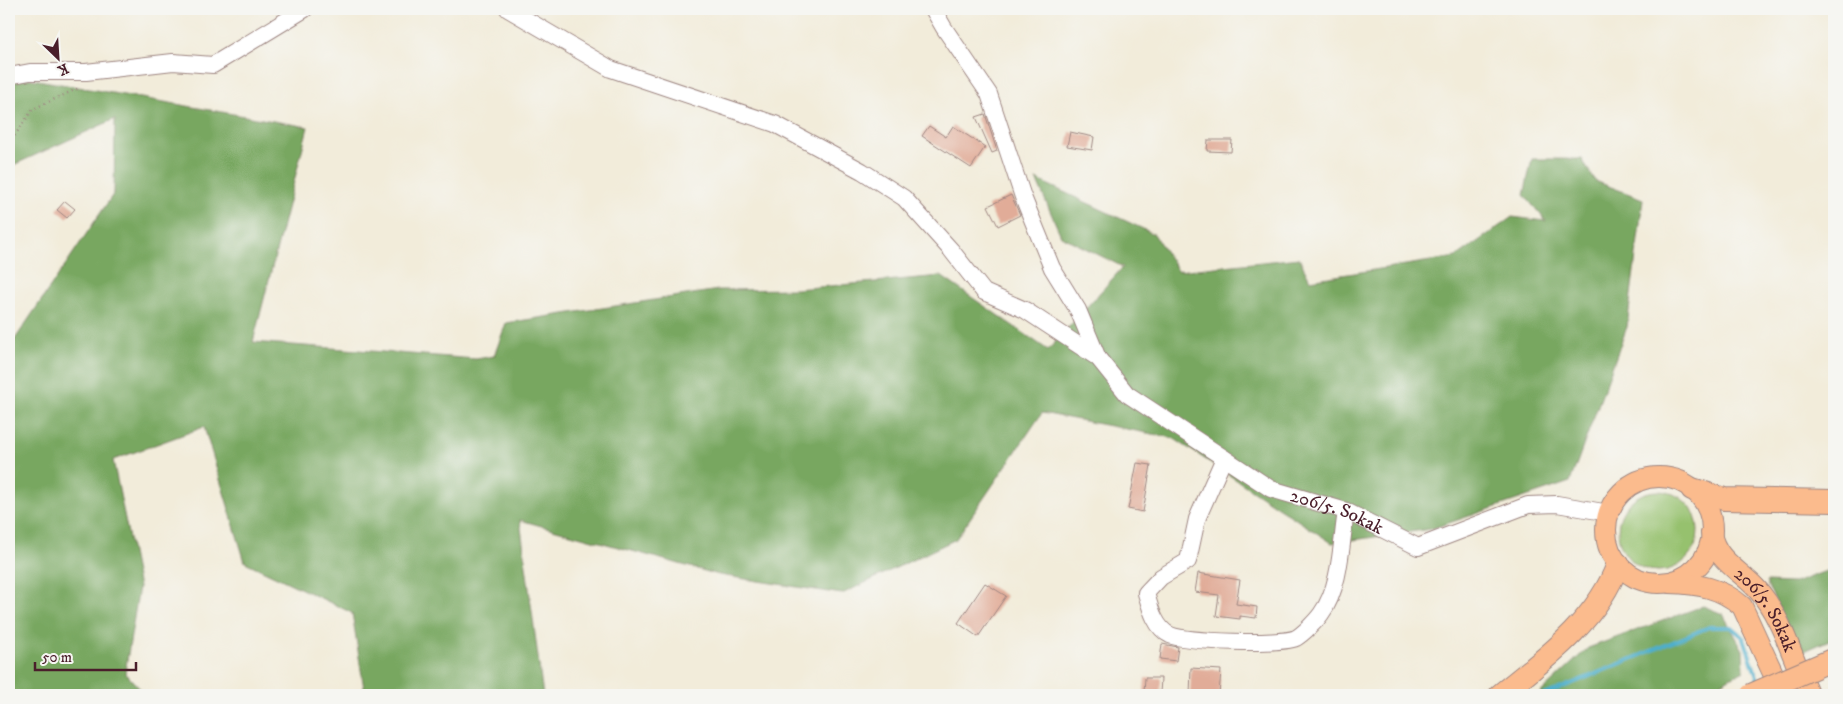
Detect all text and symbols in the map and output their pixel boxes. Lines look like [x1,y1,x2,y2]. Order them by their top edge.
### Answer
north arrow [32,32,82,82]
text: K [54,59,71,80]
street label: 206/5. Sokak [1287,484,1388,540]
street label: 206/5. Sokak [1729,562,1802,656]
scale bar [35,639,136,671]
text: 50 m [42,648,72,667]

